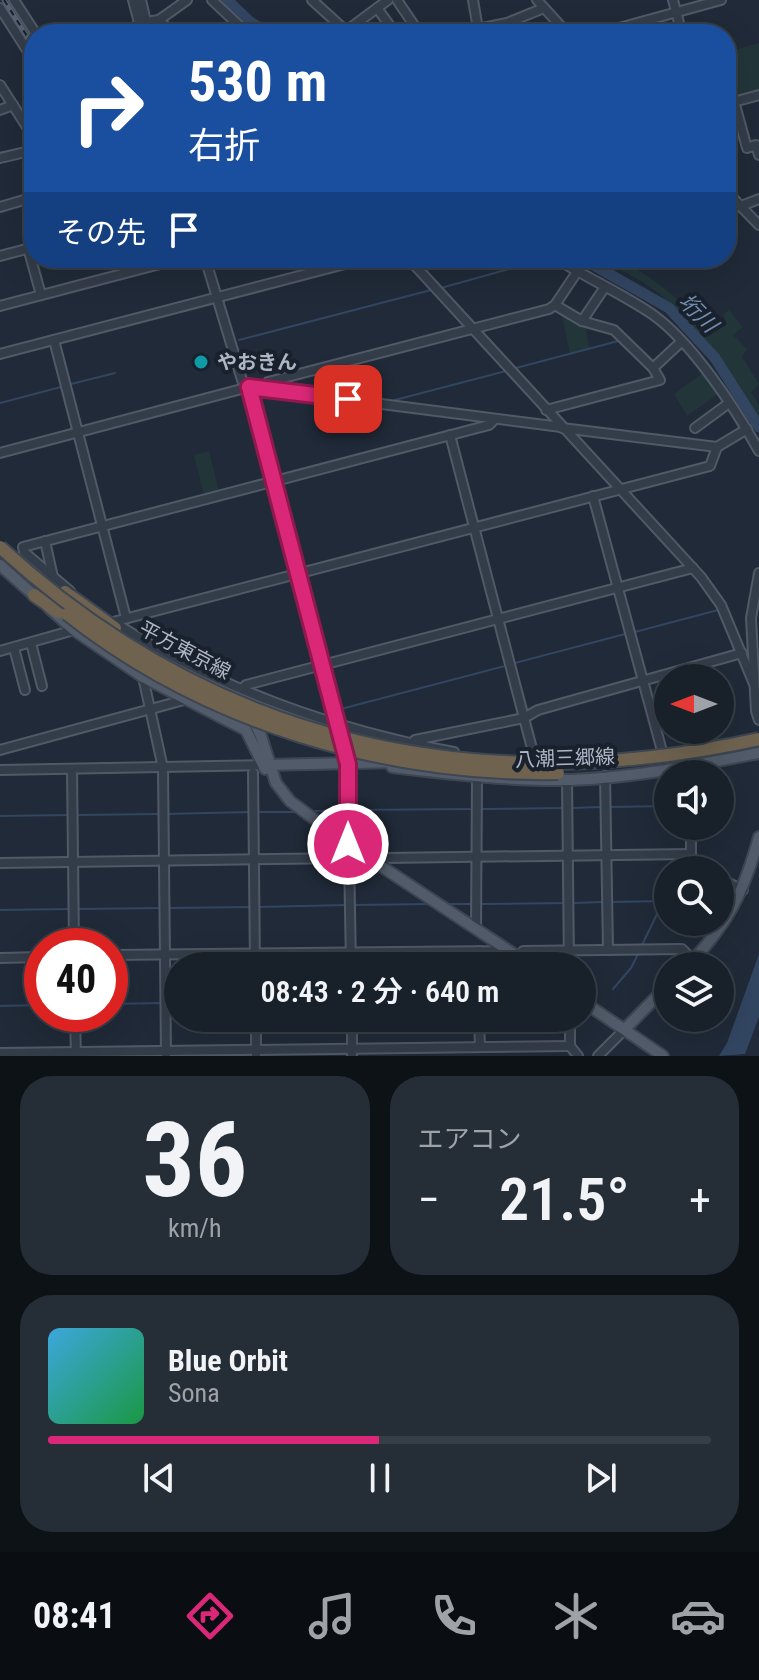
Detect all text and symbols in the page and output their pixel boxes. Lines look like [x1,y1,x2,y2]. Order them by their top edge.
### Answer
text: 530 m [188,49,327,115]
icon: right [56,56,160,160]
text: 右折 [188,125,260,167]
icon: arrive [162,208,206,252]
text: その先 [56,215,146,250]
water label: 垳川 [674,289,724,339]
place label: やおきん [217,350,297,374]
marker: やおきん [192,353,210,371]
pin [314,365,382,433]
icon: arrive [326,377,370,421]
street label: 平方東京線 [135,616,235,684]
north arrow [654,664,734,744]
map controls [654,664,734,1032]
street label: 八潮三郷線 [515,744,615,772]
button: sound [654,760,734,840]
position arrow [306,802,390,886]
button: search [654,856,734,936]
speed limit sign: 40 [24,928,128,1032]
button: layers [654,952,734,1032]
text: 08:43 · 2 分 · 640 m [261,974,499,1009]
text: 36 [142,1100,247,1221]
text: エアコン [418,1124,522,1154]
text: 21.5° [499,1164,630,1235]
text: − [418,1174,440,1226]
text: + [689,1174,711,1226]
text: km/h [168,1213,222,1243]
text: Blue Orbit [168,1343,288,1378]
text: Sona [168,1378,220,1408]
icon: previous [137,1456,181,1500]
icon: pause [358,1456,402,1500]
icon: next [579,1456,623,1500]
icon: directions [182,1588,238,1644]
icon: music [304,1588,360,1644]
icon: phone [426,1588,482,1644]
icon: climate [548,1588,604,1644]
icon: car [670,1588,726,1644]
text: 08:41 [33,1595,116,1637]

